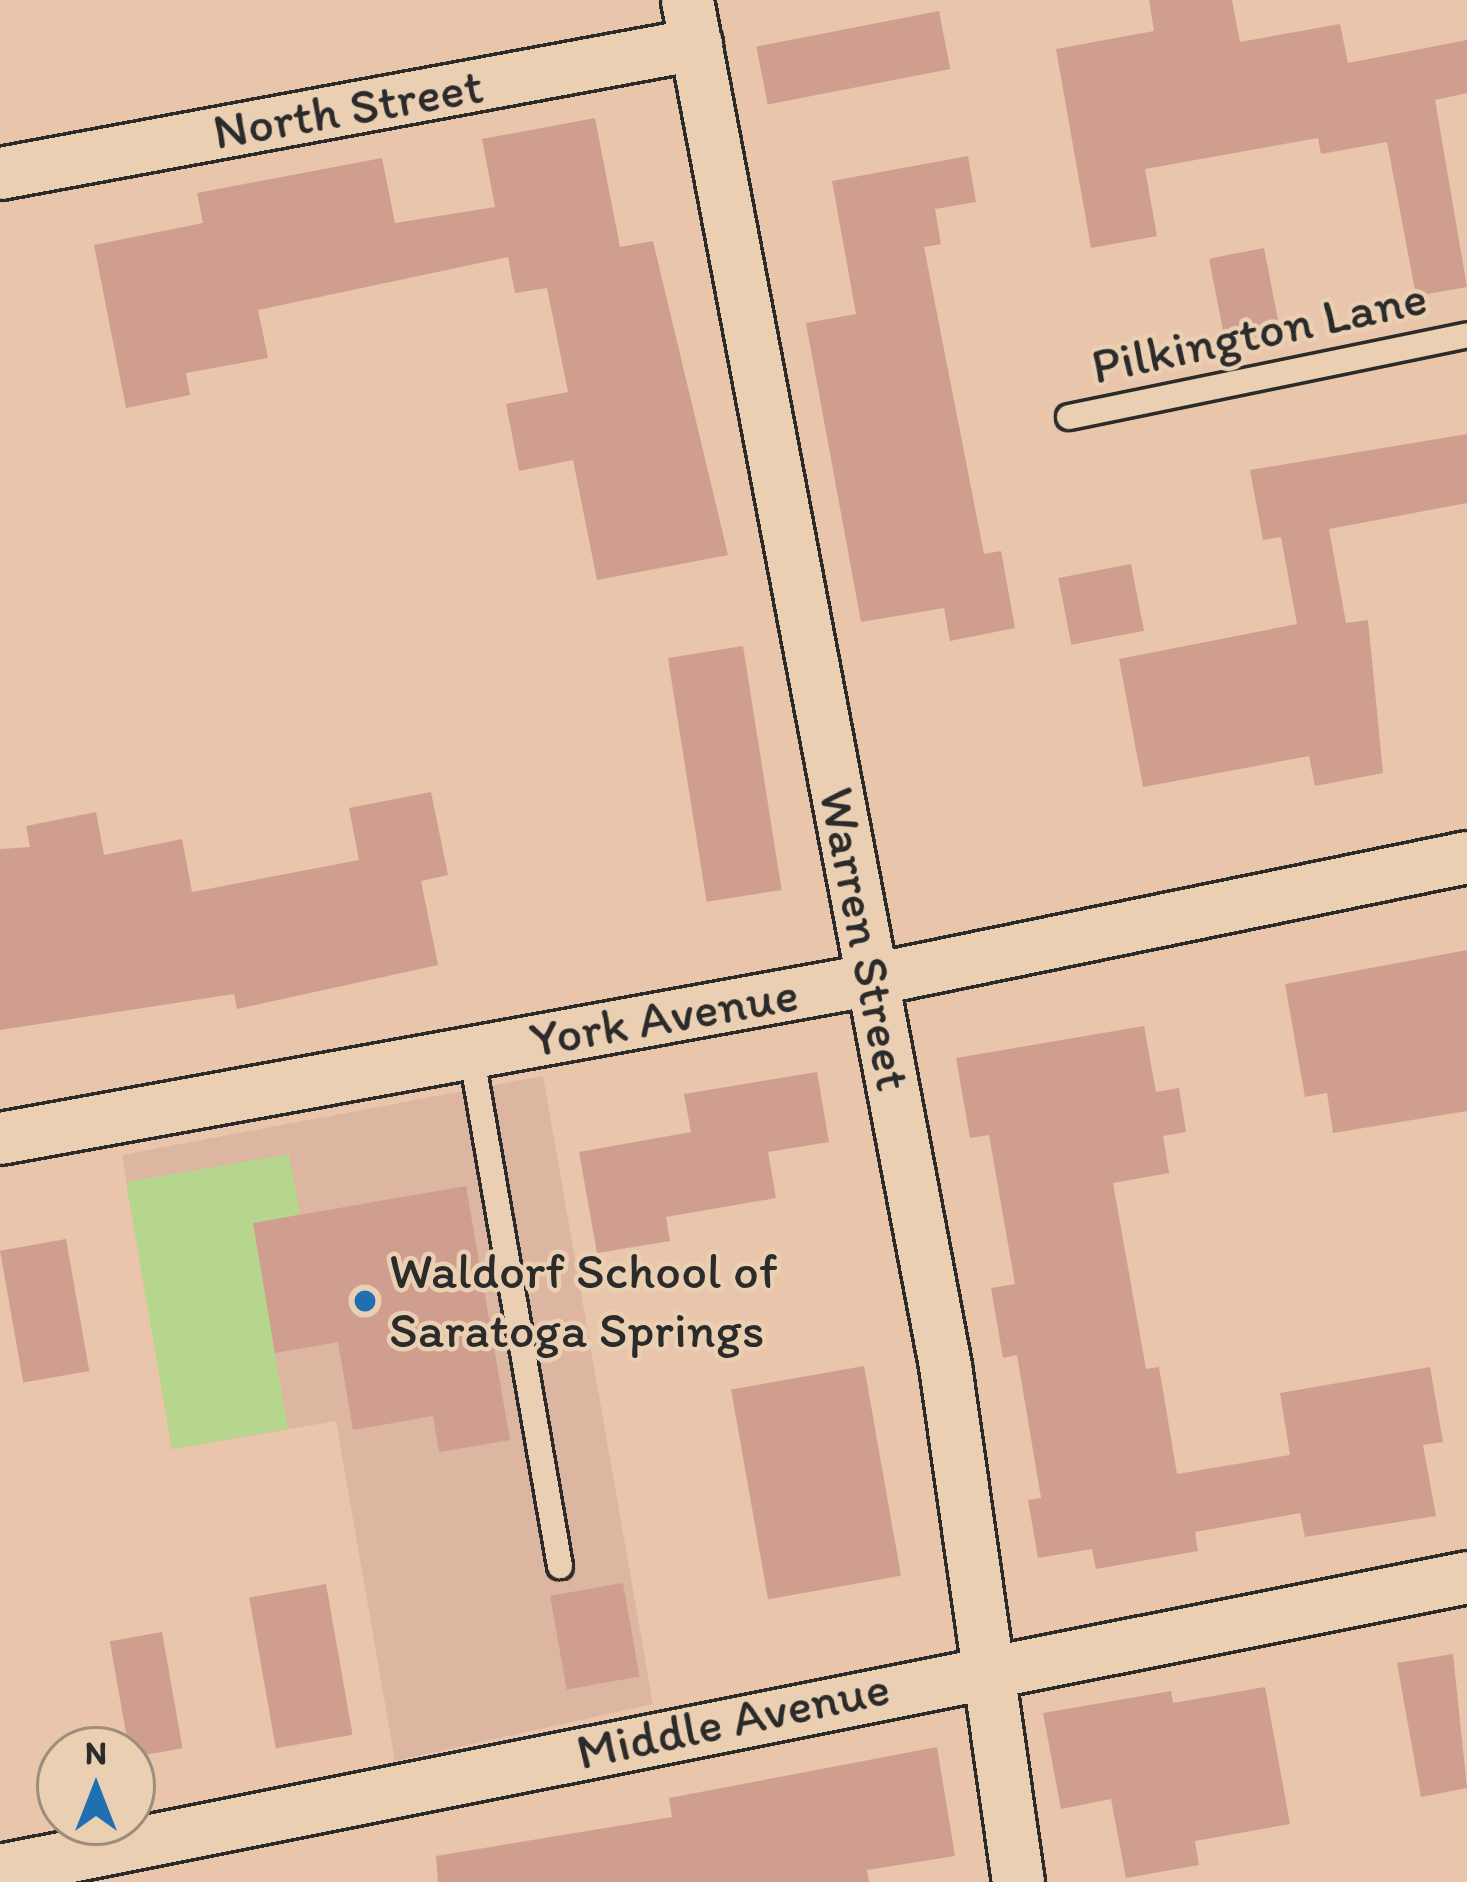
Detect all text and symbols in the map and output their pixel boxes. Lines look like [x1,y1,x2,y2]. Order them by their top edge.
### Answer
street label: North Street [208,55,488,163]
street label: Pilkington Lane [1086,267,1432,397]
street label: Warren Street [806,782,924,1096]
street label: York Avenue [526,964,802,1070]
place label: Waldorf School of Saratoga Springs [389,1241,778,1361]
marker: Waldorf School of Saratoga Springs [352,1288,378,1314]
street label: Middle Avenue [571,1657,895,1783]
north arrow [36,1726,156,1846]
text: N [85,1733,107,1772]

